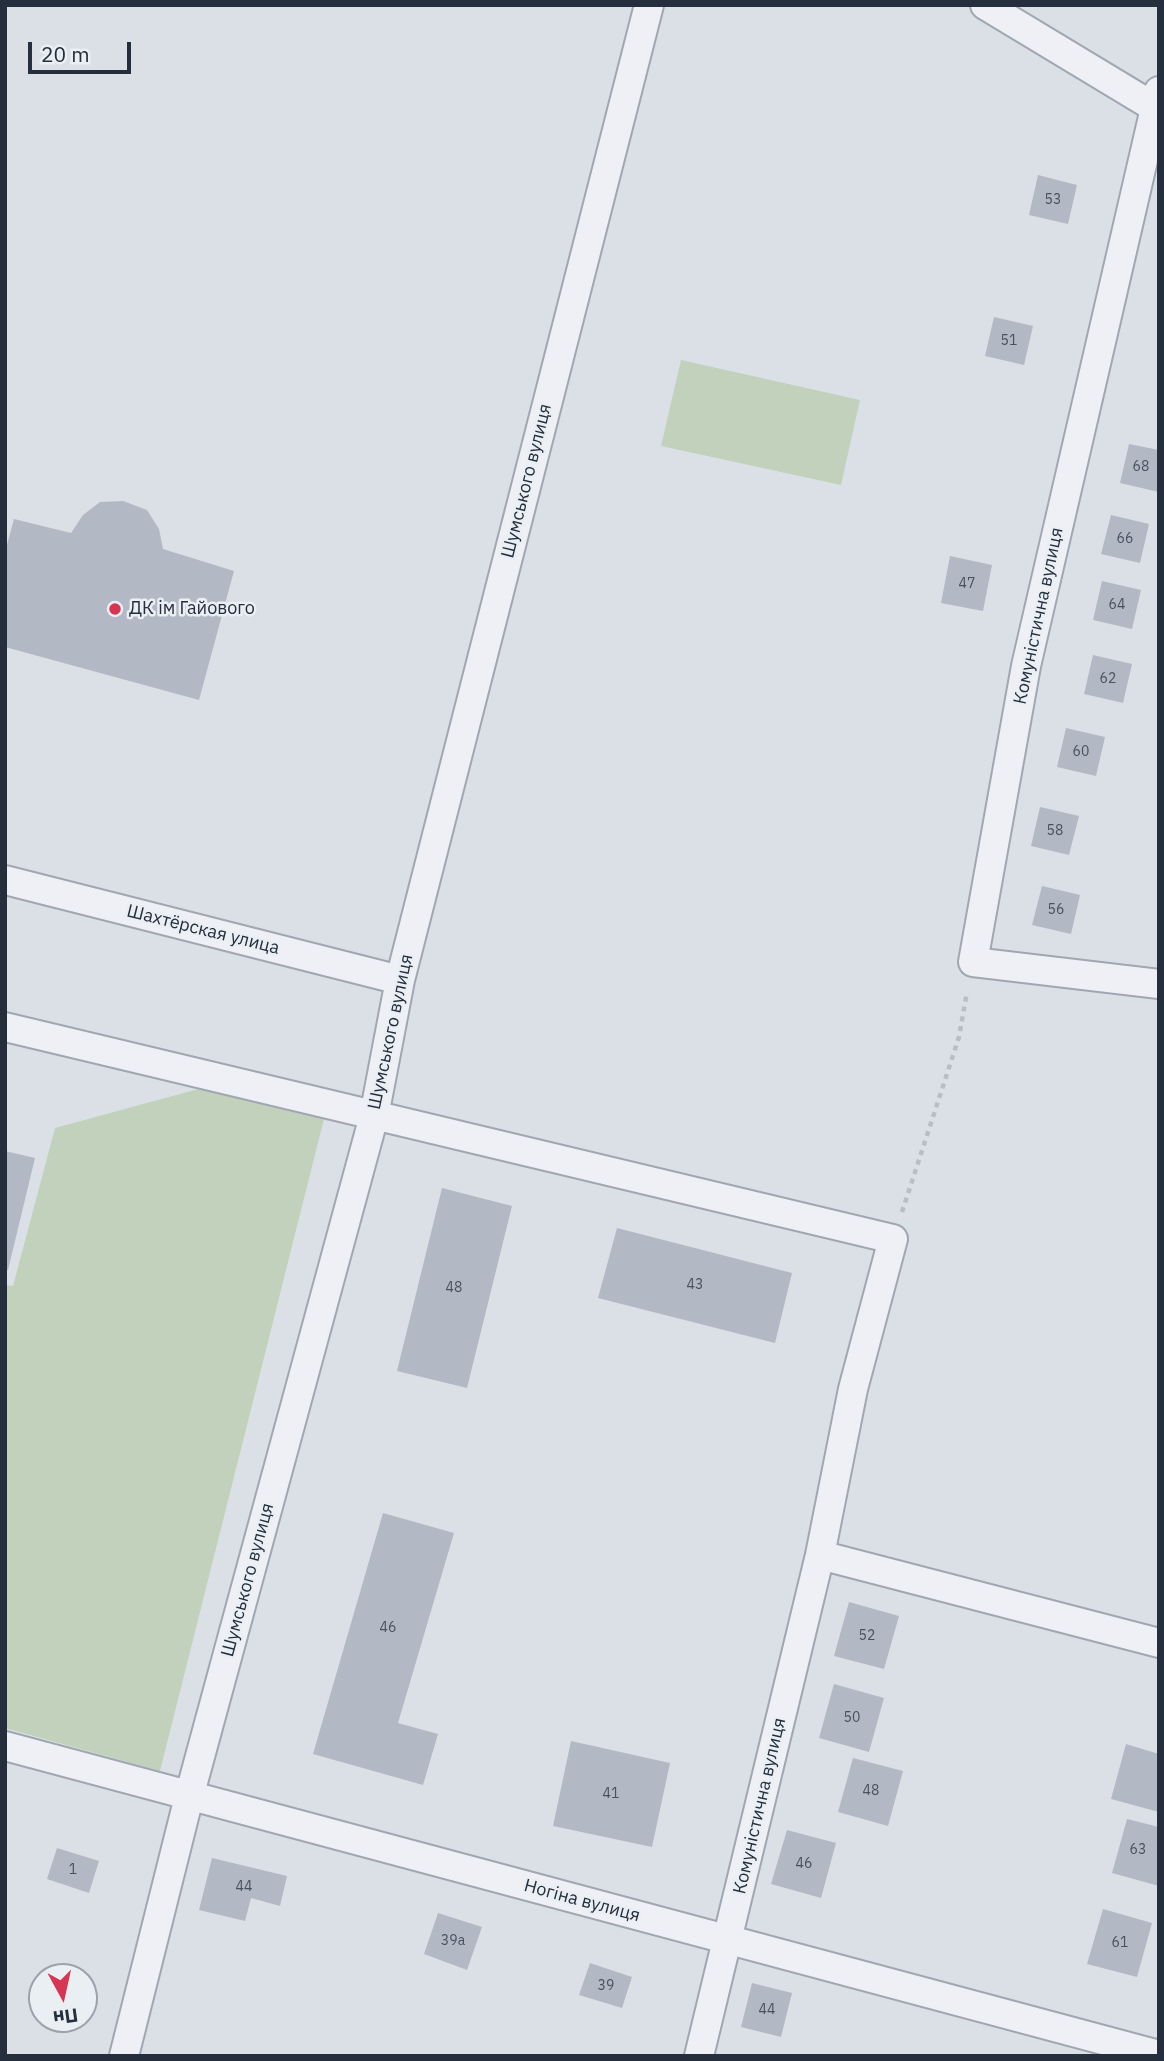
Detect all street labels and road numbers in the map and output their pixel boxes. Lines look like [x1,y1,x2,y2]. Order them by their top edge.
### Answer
street label: Шумського вулиця [497,402,557,560]
street label: Комуністична вулиця [1010,526,1068,706]
street label: Шахтёрская улица [124,901,282,959]
street label: Шумського вулиця [364,952,418,1112]
street label: Шумського вулиця [217,1501,279,1659]
street label: Комуністична вулиця [729,1716,791,1896]
street label: Ногіна вулиця [522,1875,642,1927]

